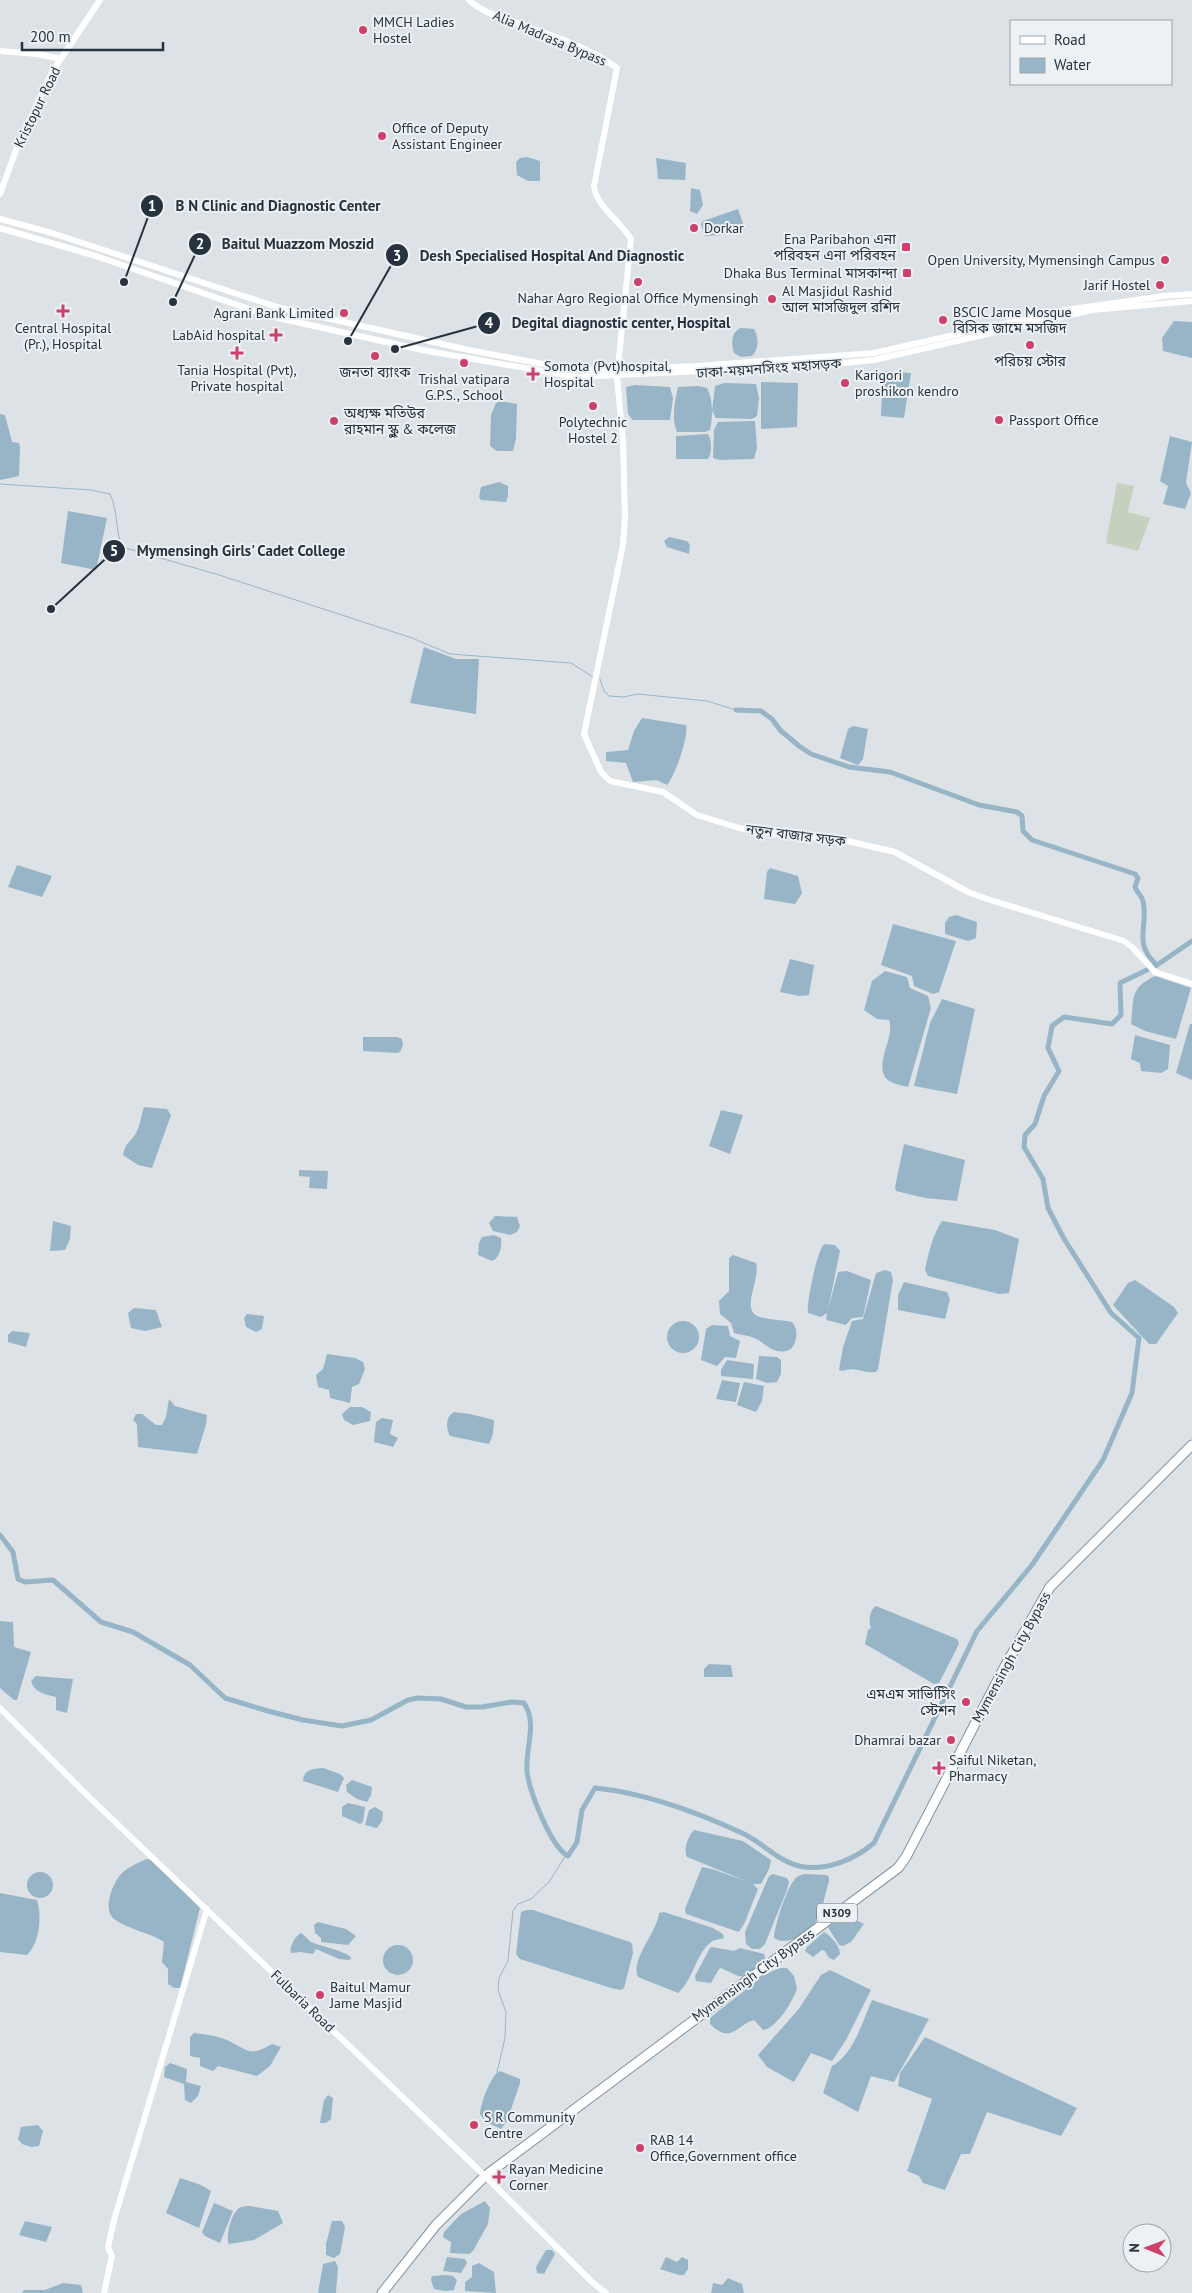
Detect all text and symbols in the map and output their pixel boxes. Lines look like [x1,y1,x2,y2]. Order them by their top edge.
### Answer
street label: Alia Madrasa Bypass [491,6,610,70]
place label: MMCH Ladies Hostel [373,13,455,47]
scale bar [22,20,164,52]
legend [1010,20,1172,85]
marker: MMCH Ladies Hostel [357,24,369,36]
text: 200 m [30,27,71,46]
text: Road [1054,30,1086,49]
text: Water [1054,55,1091,74]
street label: Kristopur Road [10,64,64,150]
place label: Office of Deputy Assistant Engineer [392,119,503,153]
marker: Office of Deputy Assistant Engineer [376,130,388,142]
callout: B N Clinic and Diagnostic Center [140,191,391,221]
text: 1 [148,196,156,215]
text: B N Clinic and Diagnostic Center [175,196,381,215]
place label: Dorkar [704,219,744,237]
marker: Dorkar [688,222,700,234]
callout: Baitul Muazzom Moszid [187,229,385,259]
place label: Ena Paribahon এনা পরিবহন এনা পরিবহন [773,230,897,264]
text: 2 [196,234,204,253]
text: Baitul Muazzom Moszid [222,234,374,253]
callout: Desh Specialised Hospital And Diagnostic [385,240,695,270]
marker: Ena Paribahon এনা পরিবহন এনা পরিবহন [900,241,912,253]
text: 3 [393,246,401,265]
text: Desh Specialised Hospital And Diagnostic [420,246,685,265]
place label: Open University, Mymensingh Campus [928,251,1155,269]
marker: Open University, Mymensingh Campus [1159,254,1171,266]
place label: Dhaka Bus Terminal মাসকান্দা [724,264,897,282]
marker: Dhaka Bus Terminal মাসকান্দা [901,267,913,279]
marker: Nahar Agro Regional Office Mymensingh [632,276,644,288]
place label: Jarif Hostel [1083,276,1150,294]
marker: Jarif Hostel [1154,279,1166,291]
place label: Al Masjidul Rashid আল মাসজিদুল রশিদ [781,282,900,316]
place label: Nahar Agro Regional Office Mymensingh [517,289,759,307]
marker: Al Masjidul Rashid আল মাসজিদুল রশিদ [766,293,778,305]
place label: BSCIC Jame Mosque বিসিক জামে মসজিদ [952,303,1072,337]
marker: Central Hospital (Pr.), Hospital [56,304,70,318]
place label: Agrani Bank Limited [213,304,334,322]
marker: Agrani Bank Limited [338,307,350,319]
callout: Degital diagnostic center, Hospital [476,308,741,338]
text: 4 [485,313,494,332]
text: Degital diagnostic center, Hospital [512,313,731,332]
marker: BSCIC Jame Mosque বিসিক জামে মসজিদ [937,314,949,326]
place label: Central Hospital (Pr.), Hospital [15,319,111,353]
place label: LabAid hospital [172,326,265,344]
marker: LabAid hospital [269,328,283,342]
marker: পরিচয় স্টোর [1024,339,1036,351]
marker: Tania Hospital (Pvt), Private hospital [230,346,244,360]
marker: জনতা ব্যাংক [369,350,381,362]
place label: পরিচয় স্টোর [994,352,1067,370]
street label: ঢাকা-ময়মনসিংহ মহাসড়ক [695,354,843,382]
marker: Trishal vatipara G.P.S., School [458,357,470,369]
place label: Somota (Pvt)hospital, Hospital [544,357,672,391]
place label: Tania Hospital (Pvt), Private hospital [177,361,297,395]
place label: জনতা ব্যাংক [338,363,411,381]
place label: Karigori proshikon kendro [855,366,959,400]
marker: Somota (Pvt)hospital, Hospital [526,367,540,381]
place label: Trishal vatipara G.P.S., School [418,370,510,404]
marker: Karigori proshikon kendro [839,377,851,389]
marker: Polytechnic Hostel 2 [587,400,599,412]
place label: অধ্যক্ষ মতিউর রাহমান স্কুল & কলেজ [343,404,457,438]
place label: Passport Office [1009,411,1099,429]
place label: Polytechnic Hostel 2 [559,413,627,447]
marker: Passport Office [993,414,1005,426]
marker: অধ্যক্ষ মতিউর রাহমান স্কুল & কলেজ [328,415,340,427]
callout: Mymensingh Girls' Cadet College [101,536,357,566]
text: 5 [110,541,118,560]
text: Mymensingh Girls' Cadet College [137,541,346,560]
street label: নতুন বাজার সড়ক [744,820,848,850]
street label: Mymensingh City Bypass [967,1588,1055,1726]
place label: এমএম সাভ‌িসি‌িং স্ট‌েশন [866,1685,957,1719]
marker: এমএম সাভ‌িসি‌িং স্ট‌েশন [960,1696,972,1708]
place label: Dhamrai bazar [854,1731,941,1749]
marker: Dhamrai bazar [945,1734,957,1746]
place label: Saiful Niketan, Pharmacy [949,1751,1036,1785]
marker: Saiful Niketan, Pharmacy [933,1762,945,1774]
road number: N309 [817,1904,857,1922]
street label: Mymensingh City Bypass [688,1924,818,2026]
street label: Fulbaria Road [267,1966,339,2036]
place label: Baitul Mamur Jame Masjid [329,1978,411,2012]
marker: Baitul Mamur Jame Masjid [314,1989,326,2001]
place label: S R Community Centre [484,2108,576,2142]
marker: S R Community Centre [468,2119,480,2131]
place label: RAB 14 Office,Government office [650,2131,797,2165]
marker: RAB 14 Office,Government office [634,2142,646,2154]
place label: Rayan Medicine Corner [509,2160,603,2194]
marker: Rayan Medicine Corner [493,2171,505,2183]
north arrow [1122,2223,1172,2273]
text: N [1125,2243,1143,2253]

